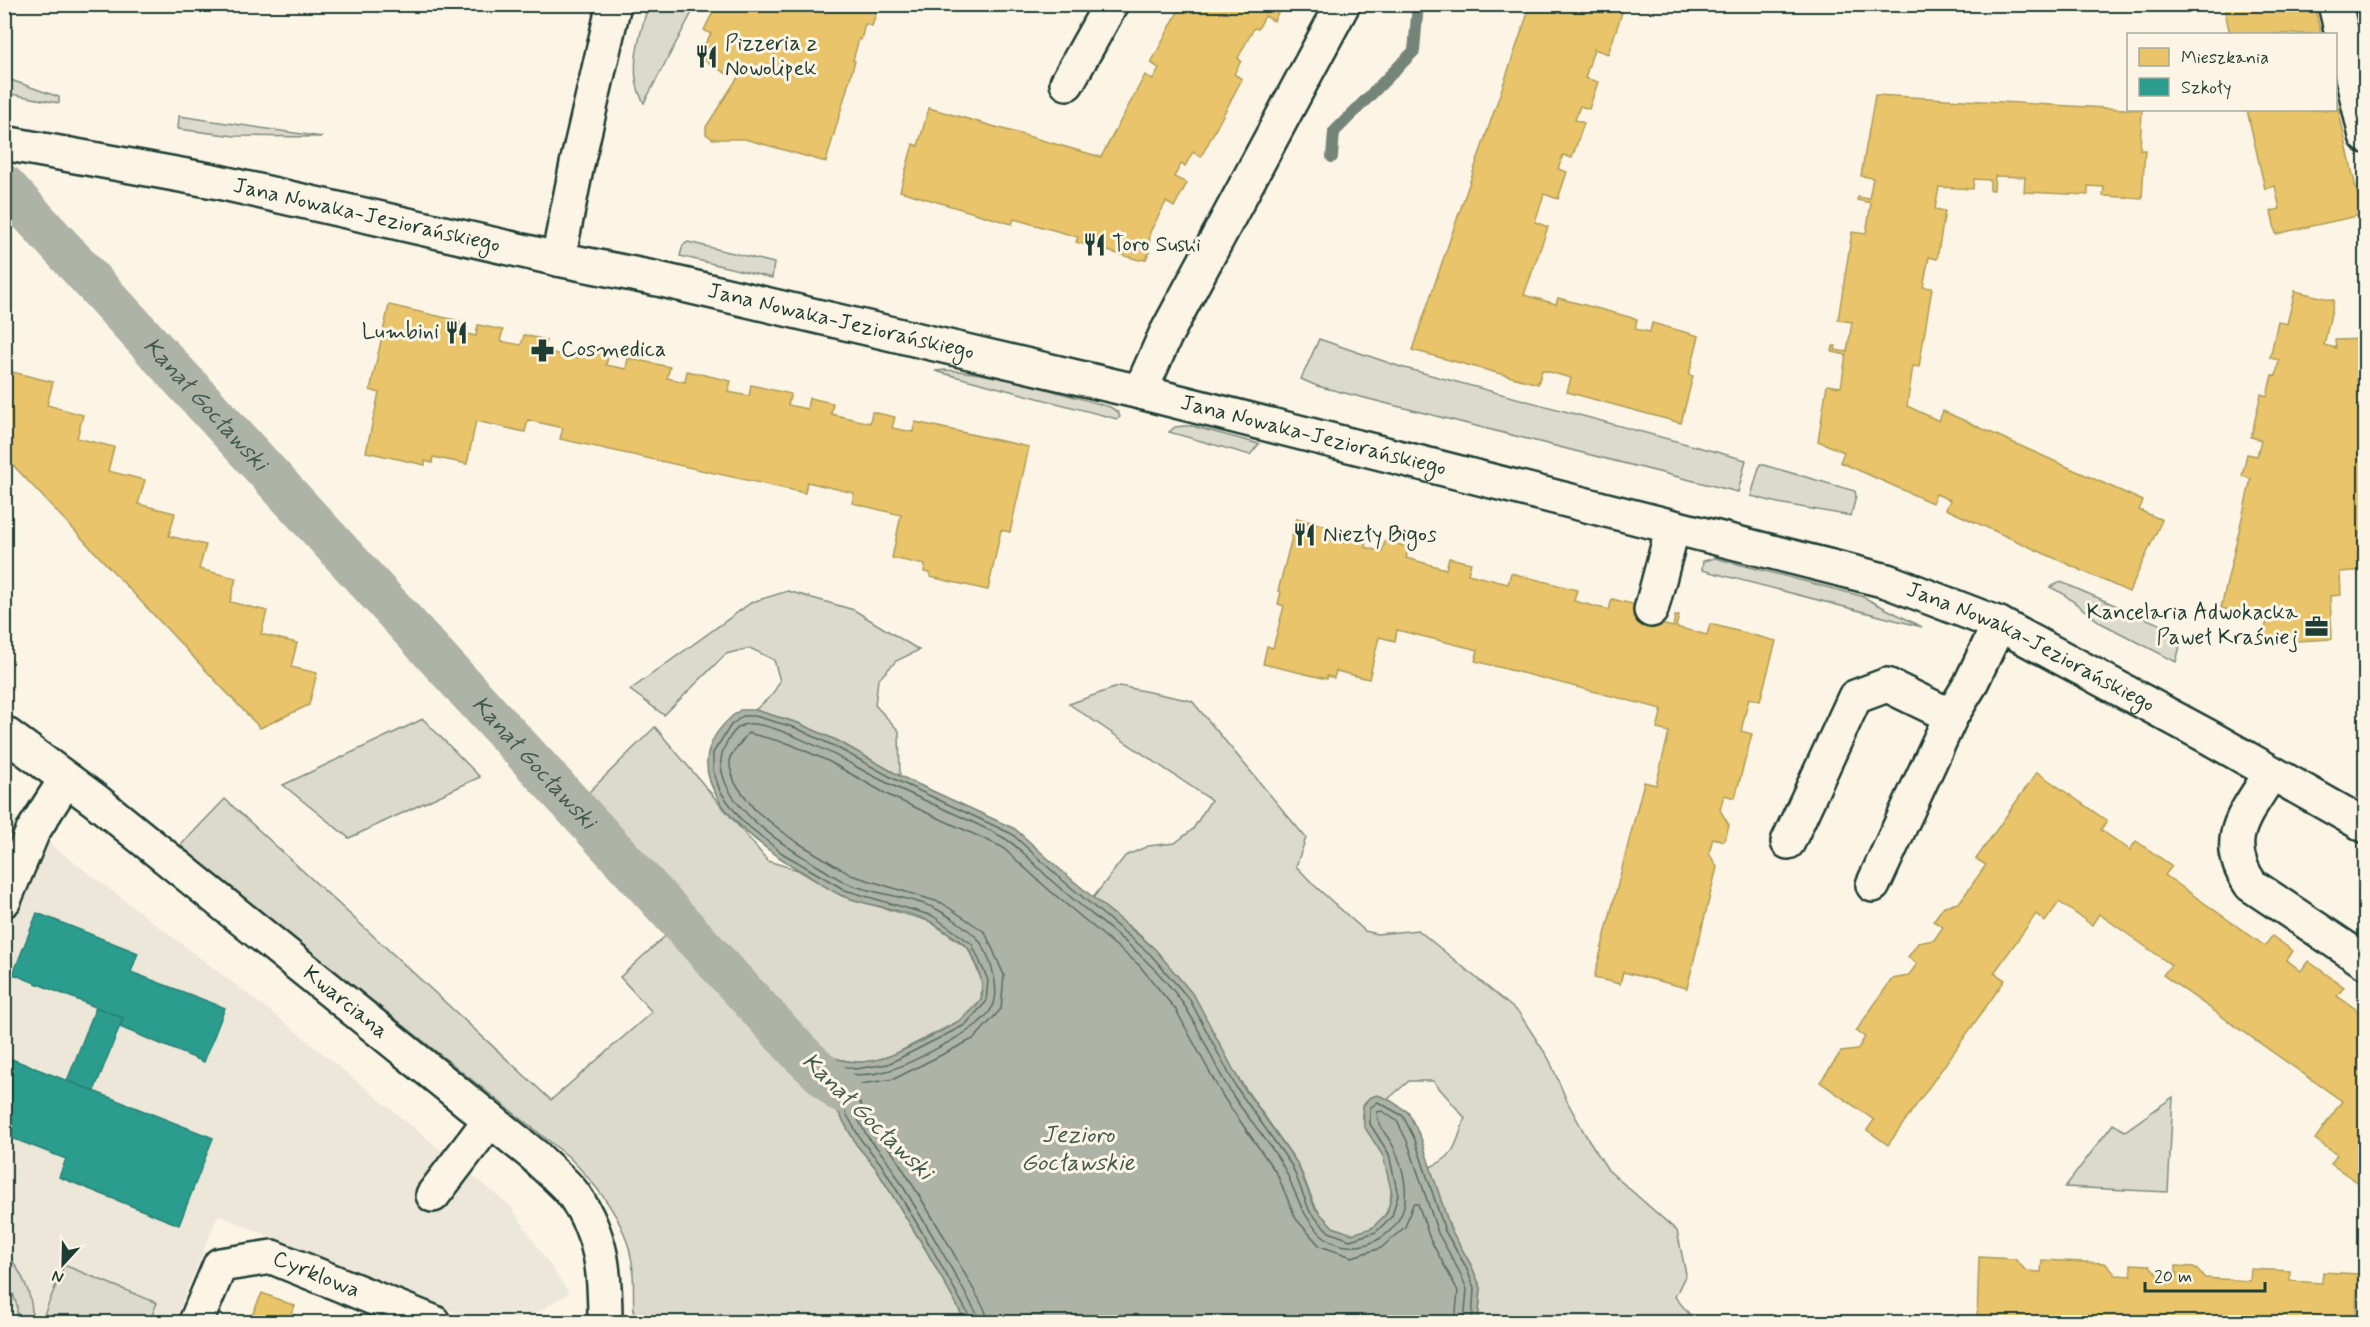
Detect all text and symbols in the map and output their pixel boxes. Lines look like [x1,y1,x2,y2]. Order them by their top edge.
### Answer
place label: Pizzeria z Nowolipek [725,30,818,83]
legend [2127,33,2337,111]
restaurant icon: Pizzeria z Nowolipek [694,44,720,70]
text: Mieszkania [2181,46,2269,70]
text: Szkoły [2181,76,2232,100]
street label: Jana Nowaka-Jeziorańskiego [231,172,503,261]
place label: Toro Sushi [1112,231,1201,259]
restaurant icon: Toro Sushi [1081,232,1107,258]
street label: Jana Nowaka-Jeziorańskiego [705,277,977,368]
place label: Lumbini [362,318,439,346]
restaurant icon: Lumbini [444,319,470,345]
water label: Kanał Gocławski [136,331,276,479]
place label: Cosmedica [561,336,666,364]
pharmacy icon: Cosmedica [530,337,556,363]
street label: Jana Nowaka-Jeziorańskiego [1178,389,1449,484]
place label: Niezły Bigos [1323,521,1437,552]
restaurant icon: Niezły Bigos [1292,522,1318,548]
street label: Jana Nowaka-Jeziorańskiego [1902,576,2160,719]
place label: Kancelaria Adwokacka Paweł Kraśniej [2086,599,2299,653]
office icon: Kancelaria Adwokacka Paweł Kraśniej [2303,613,2329,639]
water label: Kanał Gocławski [465,689,604,837]
street label: Kwarciana [297,960,394,1045]
water label: Kanał Gocławski [795,1046,940,1188]
water label: Jezioro Gocławskie [1021,1120,1136,1179]
north arrow [33,1234,93,1294]
street label: Cyrklowa [269,1245,364,1305]
scale bar [2145,1255,2265,1293]
text: N [49,1265,67,1288]
text: 20 m [2154,1265,2192,1289]

